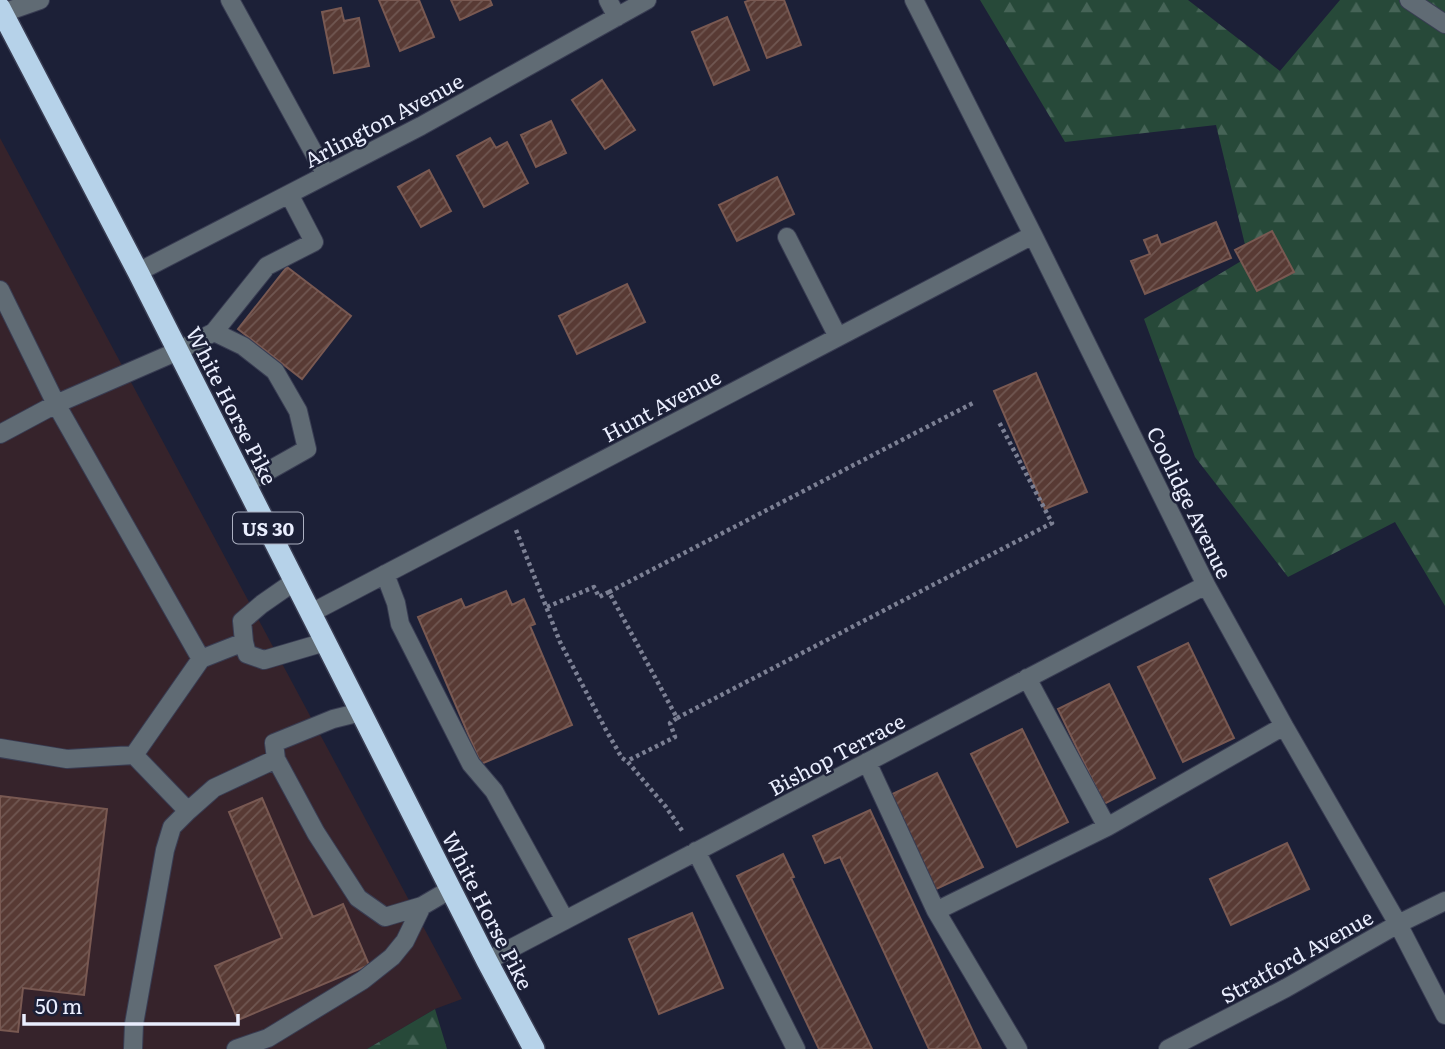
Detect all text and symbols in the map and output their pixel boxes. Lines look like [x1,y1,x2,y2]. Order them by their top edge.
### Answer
street label: Arlington Avenue [298,64,468,174]
street label: White Horse Pike [180,321,286,490]
street label: Hunt Avenue [596,360,726,448]
street label: Coolidge Avenue [1141,421,1241,583]
road number: US 30 [233,512,303,544]
street label: Bishop Terrace [762,704,910,802]
street label: White Horse Pike [436,826,542,995]
street label: Stratford Avenue [1214,900,1378,1010]
scale bar [24,982,238,1026]
text: 50 m [35,989,82,1020]

